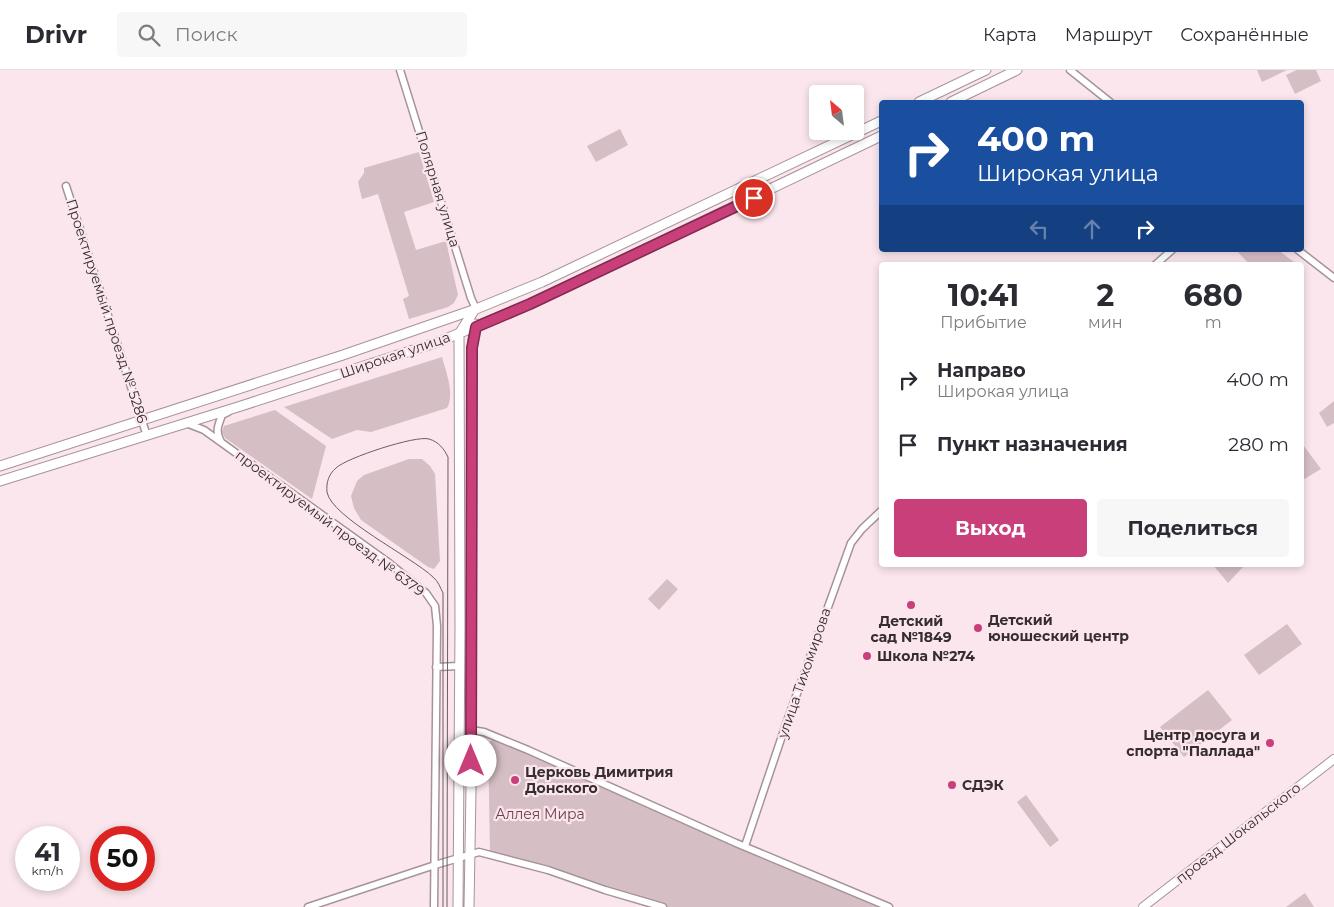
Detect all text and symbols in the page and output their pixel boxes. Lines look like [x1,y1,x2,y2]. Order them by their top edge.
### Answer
search box [117,12,467,57]
text: Drivr [25,20,87,49]
icon: search [135,21,163,49]
text: Поиск [175,23,238,46]
text: Карта [983,24,1037,46]
text: Маршрут [1065,24,1152,46]
text: Сохранённые [1180,24,1309,46]
north arrow [809,85,864,140]
map controls [809,85,864,140]
text: 400 m [977,117,1095,160]
icon: right [894,120,959,185]
street label: Полярная улица [412,129,464,249]
text: Широкая улица [977,160,1158,187]
pin [733,177,775,219]
icon: arrive [740,184,768,212]
street label: Проектируемый проезд № 5286 [62,197,152,426]
icon: left [1025,215,1053,243]
icon: ahead [1078,215,1106,243]
icon: right [1131,215,1159,243]
text: 10:41 [948,277,1019,314]
text: 2 [1096,277,1114,314]
text: 680 [1184,277,1243,314]
text: Прибытие [940,313,1027,332]
text: мин [1088,313,1122,332]
text: m [1205,313,1222,332]
street label: Широкая улица [337,328,453,382]
text: Направо [937,359,1026,382]
icon: right [894,366,922,394]
text: 400 m [1226,368,1289,391]
text: Широкая улица [937,382,1069,401]
icon: arrive [894,431,922,459]
text: Пункт назначения [937,433,1128,456]
text: 280 m [1228,433,1289,456]
street label: проектируемый проезд № 6379 [232,446,428,600]
button: Выход [894,499,1087,557]
button: Поделиться [1097,499,1289,557]
marker: Детский сад №1849 [905,599,917,611]
street label: улица Тихомирова [773,605,835,742]
place label: Детский юношеский центр [988,611,1129,645]
place label: Детский сад №1849 [870,612,952,646]
marker: Детский юношеский центр [972,622,984,634]
place label: Школа №274 [877,647,975,665]
marker: Школа №274 [861,650,873,662]
place label: Центр досуга и спорта "Паллада" [1126,726,1260,760]
position arrow [444,734,496,786]
marker: Центр досуга и спорта "Паллада" [1264,737,1276,749]
place label: Церковь Димитрия Донского [525,763,673,797]
marker: Церковь Димитрия Донского [509,774,521,786]
place label: СДЭК [962,776,1005,794]
street label: проезд Шокальского [1172,778,1304,887]
marker: СДЭК [946,779,958,791]
park label: Аллея Мира [495,805,585,823]
speed limit sign: 50 [90,826,155,891]
text: 41 [34,837,61,867]
text: km/h [31,863,64,878]

